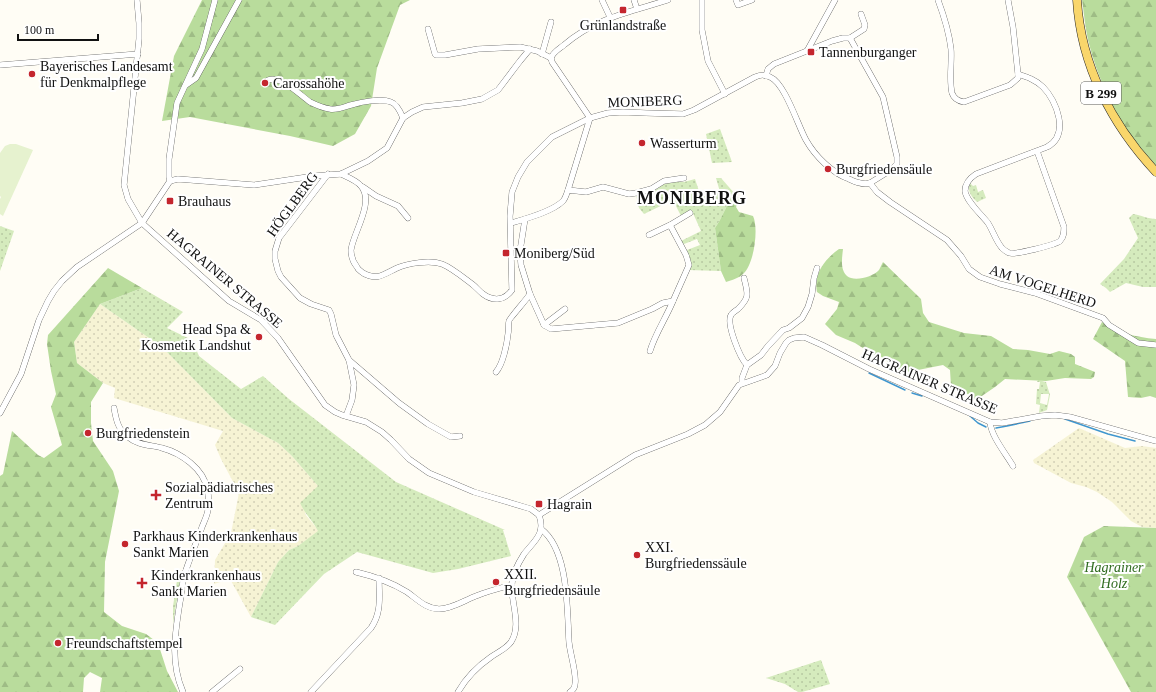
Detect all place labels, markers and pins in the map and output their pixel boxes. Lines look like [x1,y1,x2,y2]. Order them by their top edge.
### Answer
marker: Grünlandstraße [618,5,628,15]
place label: Grünlandstraße [580,18,666,33]
place label: Tannenburganger [819,45,917,60]
marker: Tannenburganger [806,47,816,57]
place label: Bayerisches Landesamt für Denkmalpflege [40,59,173,90]
marker: Bayerisches Landesamt für Denkmalpflege [27,69,37,79]
place label: Carossahöhe [273,76,345,91]
marker: Carossahöhe [260,78,270,88]
place label: Wasserturm [650,136,717,151]
marker: Wasserturm [637,138,647,148]
place label: Burgfriedensäule [836,162,932,177]
marker: Burgfriedensäule [823,164,833,174]
place label: Brauhaus [178,194,231,209]
marker: Brauhaus [165,196,175,206]
place label: Moniberg/Süd [514,246,595,261]
marker: Moniberg/Süd [501,248,511,258]
place label: Head Spa & Kosmetik Landshut [141,322,251,353]
marker: Head Spa & Kosmetik Landshut [254,332,264,342]
place label: Burgfriedenstein [96,426,190,441]
marker: Burgfriedenstein [83,428,93,438]
place label: Sozialpädiatrisches Zentrum [165,480,273,511]
marker: Sozialpädiatrisches Zentrum [150,489,162,501]
place label: Hagrain [547,497,592,512]
marker: Hagrain [534,499,544,509]
place label: Parkhaus Kinderkrankenhaus Sankt Marien [133,529,297,560]
marker: Parkhaus Kinderkrankenhaus Sankt Marien [120,539,130,549]
place label: XXI. Burgfriedenssäule [645,540,747,571]
marker: XXI. Burgfriedenssäule [632,550,642,560]
place label: XXII. Burgfriedensäule [504,567,600,598]
place label: Kinderkrankenhaus Sankt Marien [151,568,261,599]
marker: Kinderkrankenhaus Sankt Marien [136,577,148,589]
marker: XXII. Burgfriedensäule [491,577,501,587]
place label: Freundschaftstempel [66,636,183,651]
marker: Freundschaftstempel [53,638,63,648]

